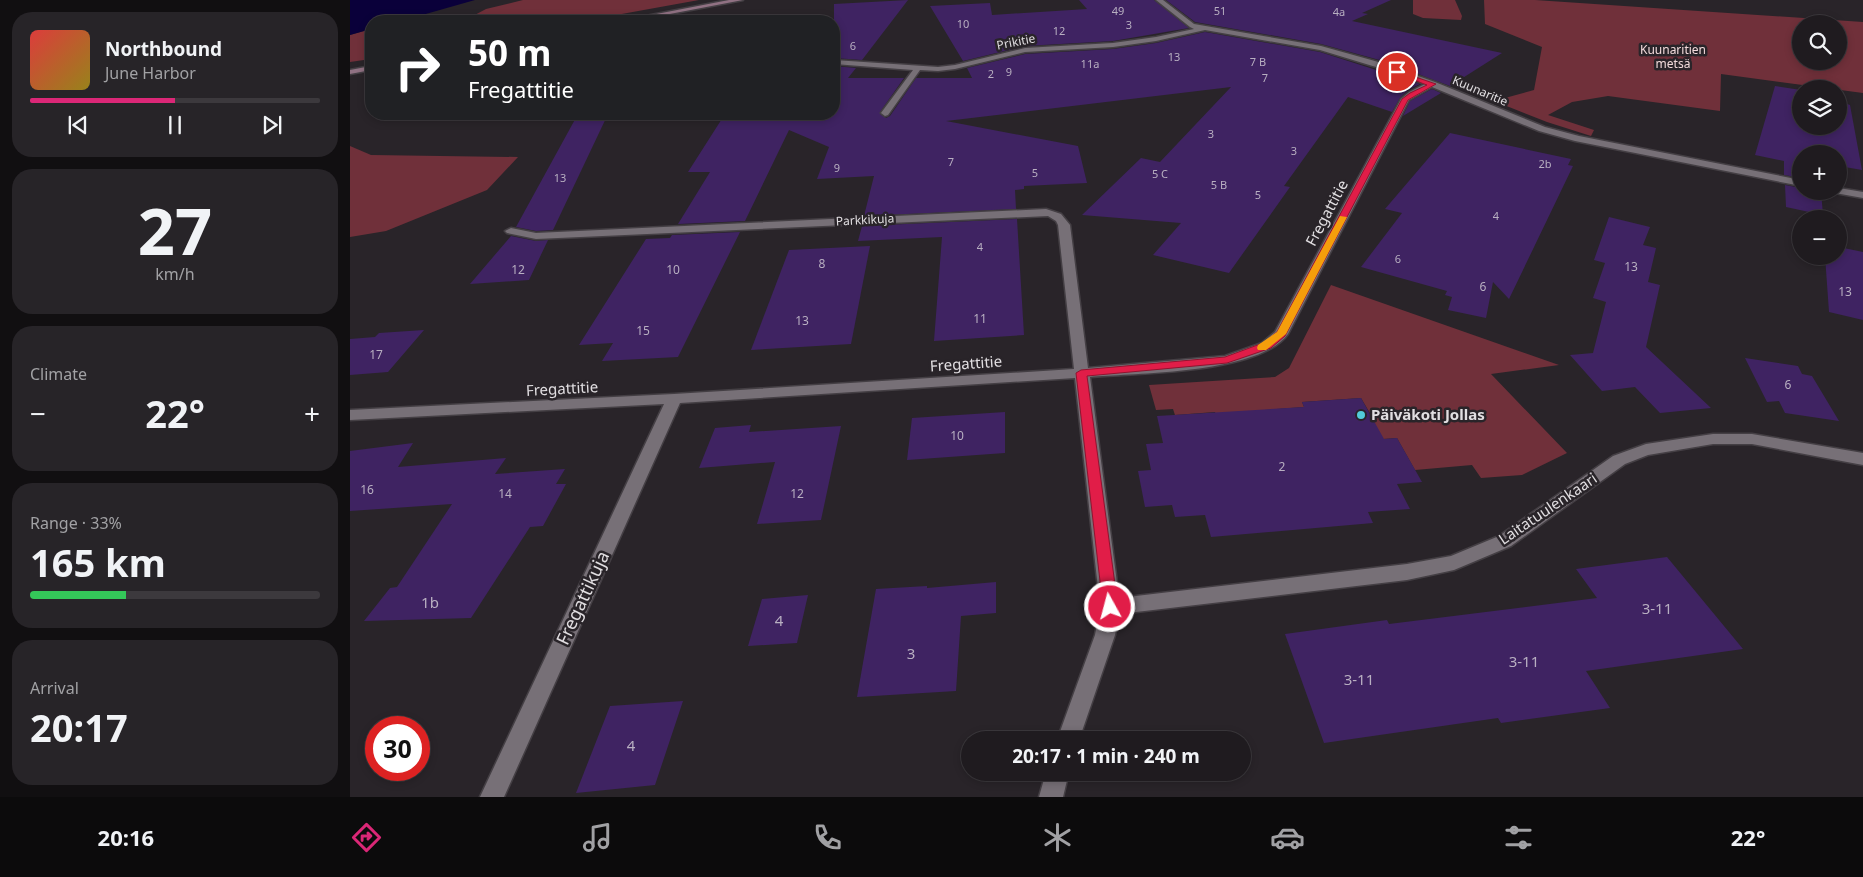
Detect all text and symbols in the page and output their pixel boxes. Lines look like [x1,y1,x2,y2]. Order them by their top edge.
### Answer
house number: 49 [1112,3,1124,18]
house number: 51 [1214,3,1226,18]
house number: 4a [1333,4,1345,19]
map controls [1792,15,1847,265]
button: search [1792,15,1847,70]
house number: 10 [957,16,969,31]
house number: 3 [1126,17,1132,32]
house number: 12 [1053,23,1065,38]
text: 50 m [468,29,551,76]
street label: Prikitie [995,29,1037,54]
icon: right [385,35,450,100]
text: Northbound [105,36,222,62]
house number: 6 [850,38,856,53]
park label: Kuunaritien metsä [1640,41,1706,72]
house number: 13 [1168,49,1180,64]
pin [1376,51,1418,93]
house number: 7 B [1250,54,1266,69]
house number: 11a [1081,56,1099,71]
icon: arrive [1383,58,1411,86]
text: June Harbor [105,62,196,84]
house number: 9 [1006,64,1012,79]
house number: 2 [988,66,994,81]
house number: 7 [1262,70,1268,85]
street label: Kuunaritie [1450,71,1511,110]
text: Fregattitie [468,74,574,104]
button: layers [1792,80,1847,135]
icon: previous [64,111,92,139]
icon: pause [161,111,189,139]
icon: next [258,111,286,139]
house number: 3 [1208,126,1214,141]
house number: 3 [1291,143,1297,158]
button: + [1792,145,1847,200]
house number: 7 [948,154,954,169]
house number: 2b [1538,156,1552,171]
house number: 9 [834,160,840,175]
house number: 5 [1032,165,1038,180]
house number: 5 C [1152,166,1168,181]
house number: 13 [554,170,566,185]
street label: Fregattitie [1300,176,1352,249]
house number: 5 B [1211,177,1227,192]
text: 27 [138,186,212,274]
house number: 5 [1255,187,1261,202]
house number: 4 [1493,208,1500,223]
street label: Parkkikuja [835,209,895,230]
button: − [1792,210,1847,265]
house number: 4 [977,239,984,254]
house number: 6 [1395,251,1401,266]
house number: 8 [819,255,826,272]
house number: 13 [1624,258,1638,275]
house number: 12 [511,261,525,278]
house number: 10 [666,261,680,278]
text: km/h [155,263,195,285]
house number: 6 [1480,278,1487,295]
house number: 13 [1838,283,1852,300]
house number: 11 [973,310,987,327]
house number: 13 [795,312,809,329]
house number: 15 [636,322,650,339]
house number: 17 [369,346,383,363]
street label: Fregattitie [929,351,1003,375]
text: Climate [30,363,87,385]
street label: Fregattitie [525,376,599,400]
house number: 6 [1785,376,1792,393]
text: 22° [145,387,205,439]
text: − [30,394,46,432]
text: + [304,394,320,432]
place label: Päiväkoti Jollas [1371,404,1485,424]
marker: Päiväkoti Jollas [1355,409,1367,421]
house number: 10 [950,427,964,444]
house number: 2 [1279,458,1286,475]
street label: Laitatuulenkaari [1494,468,1600,548]
house number: 16 [360,481,374,498]
house number: 14 [498,485,512,502]
house number: 12 [790,485,804,502]
text: Range · 33% [30,512,122,534]
text: 165 km [30,536,166,588]
street label: Fregattikuja [550,547,614,648]
position arrow [1083,580,1135,632]
house number: 1b [421,592,439,612]
house number: 3-11 [1642,598,1672,618]
house number: 4 [775,610,784,630]
house number: 3 [907,643,915,663]
house number: 3-11 [1509,651,1539,671]
house number: 3-11 [1344,669,1374,689]
text: Arrival [30,677,79,699]
text: 20:17 [30,701,128,753]
speed limit sign: 30 [365,716,430,781]
house number: 4 [627,735,636,755]
text: 20:17 · 1 min · 240 m [1012,743,1200,769]
icon: directions [349,820,384,855]
icon: music [580,820,615,855]
icon: phone [810,820,845,855]
icon: climate [1040,820,1075,855]
icon: car [1270,820,1305,855]
icon: filters [1501,820,1536,855]
text: 20:16 [98,822,154,852]
text: 22° [1731,822,1765,852]

